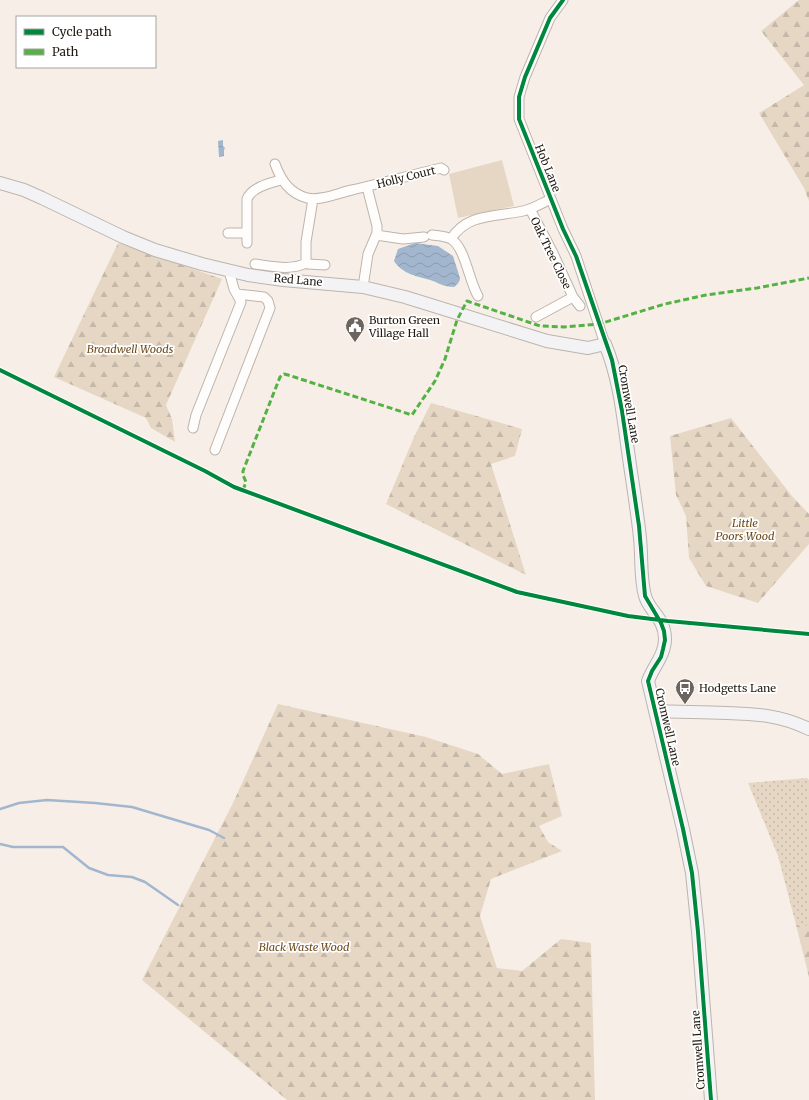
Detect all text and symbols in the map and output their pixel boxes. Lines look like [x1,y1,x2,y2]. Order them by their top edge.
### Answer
legend [16,16,156,68]
text: Cycle path [52,24,112,39]
text: Path [52,44,78,59]
street label: Hob Lane [532,142,564,194]
street label: Holly Court [375,163,438,191]
street label: Oak Tree Close [528,215,575,291]
street label: Red Lane [273,271,323,289]
place label: Burton Green Village Hall [368,313,441,340]
public building icon: Burton Green Village Hall [344,315,366,343]
park label: Broadwell Woods [87,342,174,356]
street label: Cromwell Lane [615,364,643,445]
park label: Little Poors Wood [716,516,775,543]
bus stop icon: Hodgetts Lane [674,677,696,705]
place label: Hodgetts Lane [699,681,776,695]
street label: Cromwell Lane [652,687,684,767]
park label: Black Waste Wood [259,940,350,954]
street label: Cromwell Lane [688,1010,708,1090]

